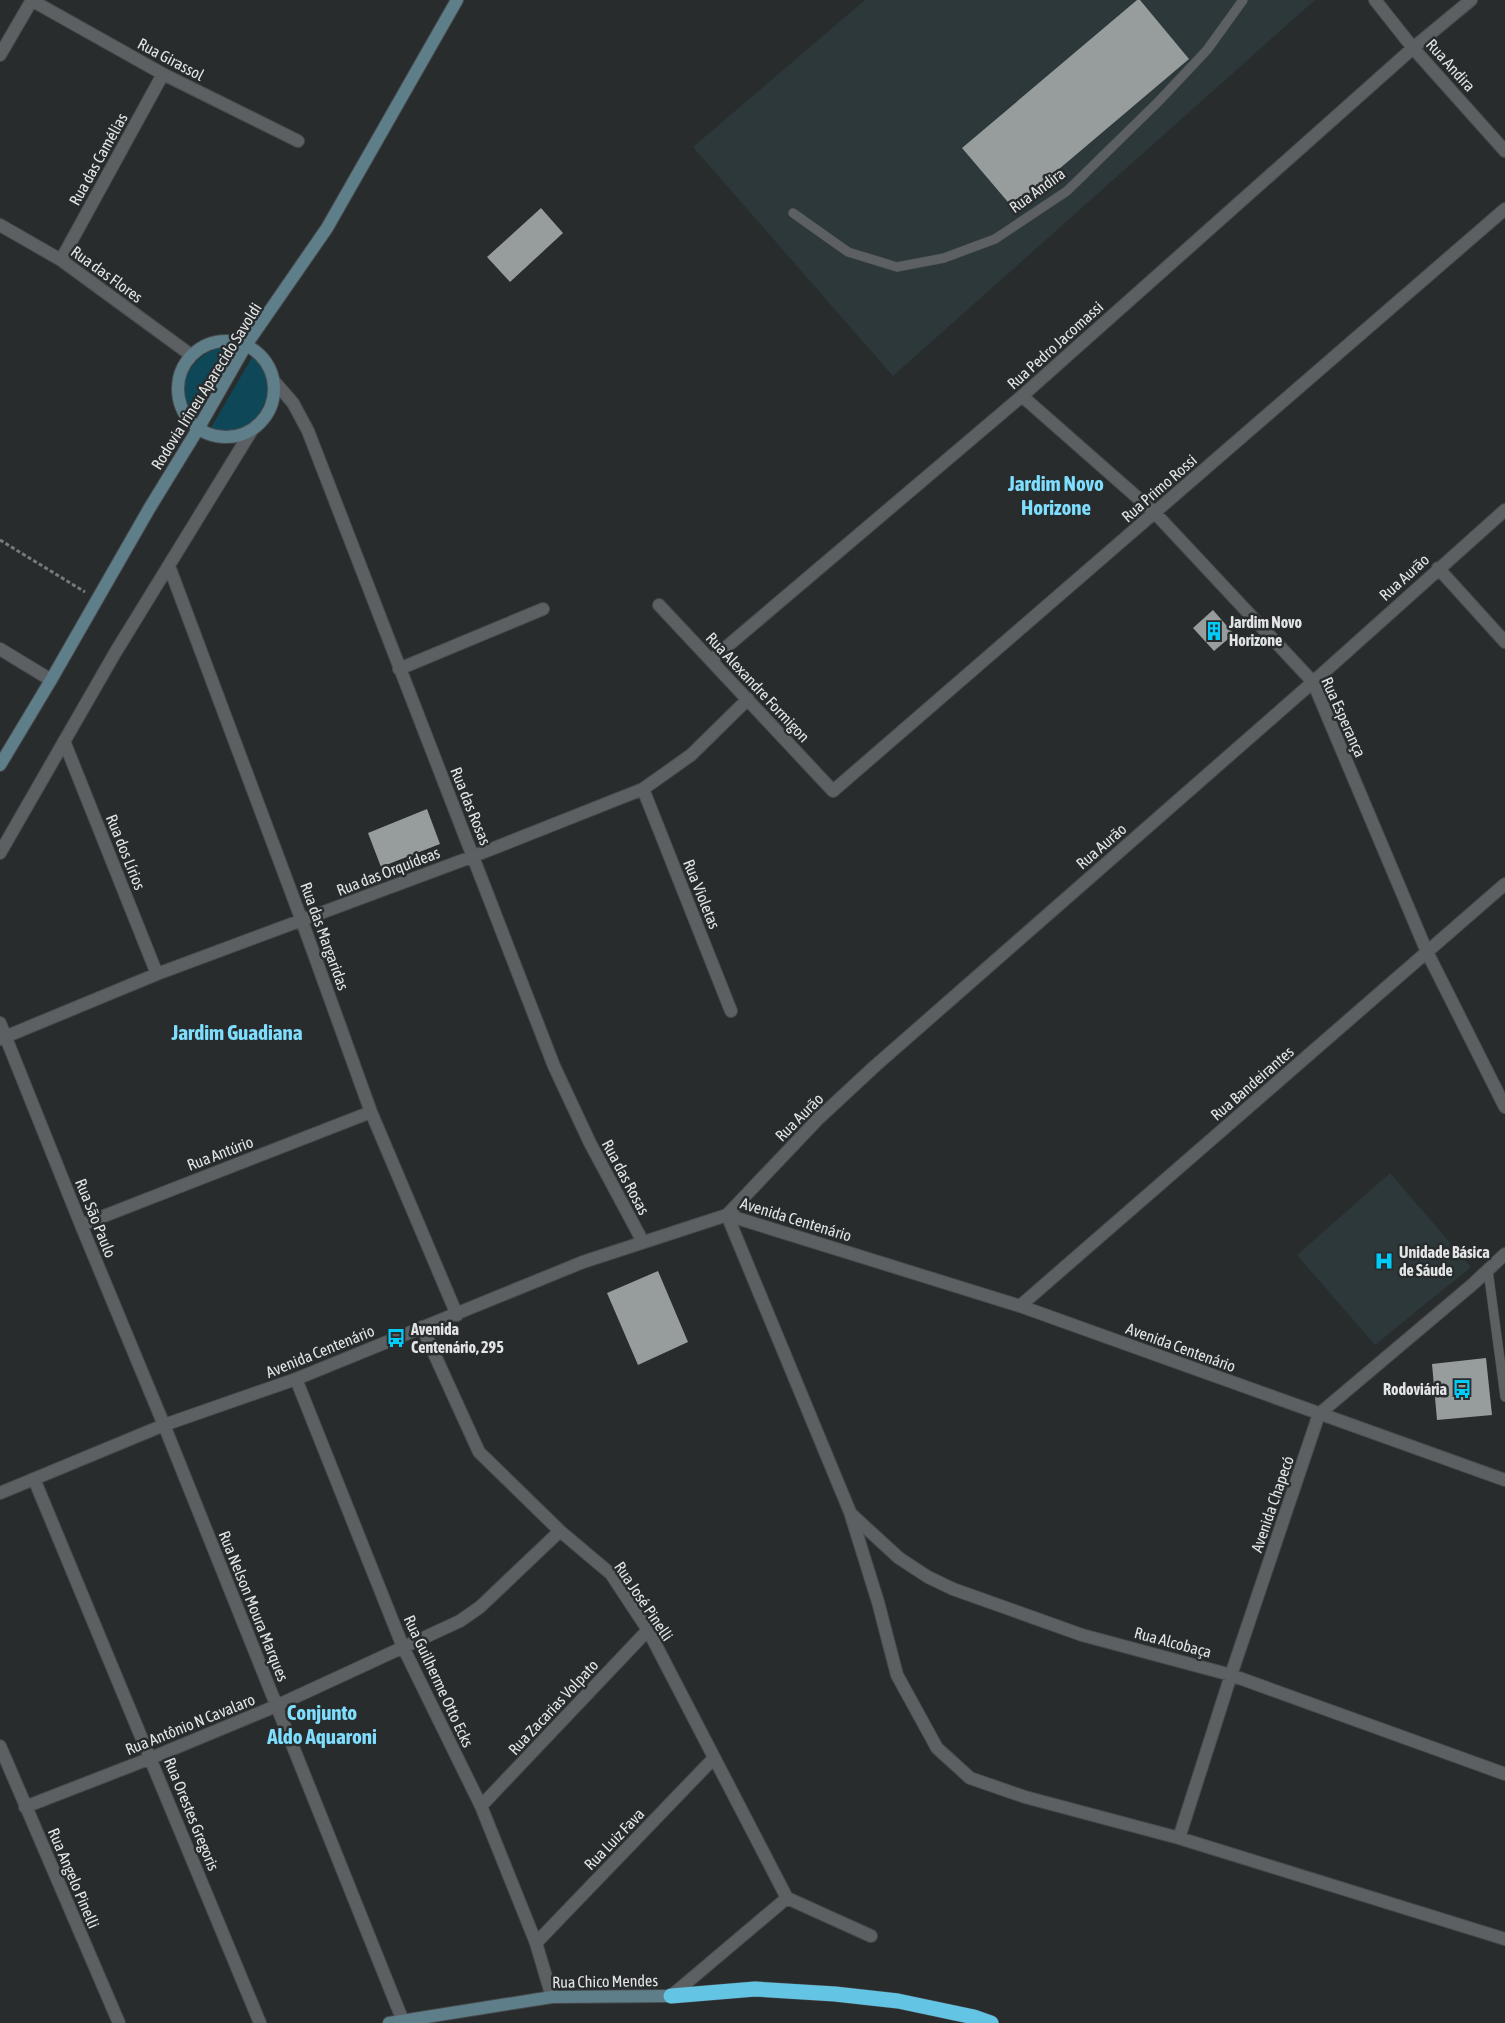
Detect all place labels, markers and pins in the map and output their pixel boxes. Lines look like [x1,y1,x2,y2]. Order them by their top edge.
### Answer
place label: Jardim Novo Horizone [1228,613,1302,649]
building icon: Jardim Novo Horizone [1203,620,1225,642]
place label: Unidade Básica de Sáude [1399,1243,1490,1279]
hospital icon: Unidade Básica de Sáude [1373,1250,1395,1272]
place label: Avenida Centenário, 295 [410,1320,504,1356]
bus stop icon: Avenida Centenário, 295 [385,1327,407,1349]
bus stop icon: Rodoviária [1451,1378,1473,1400]
place label: Rodoviária [1383,1380,1447,1398]

